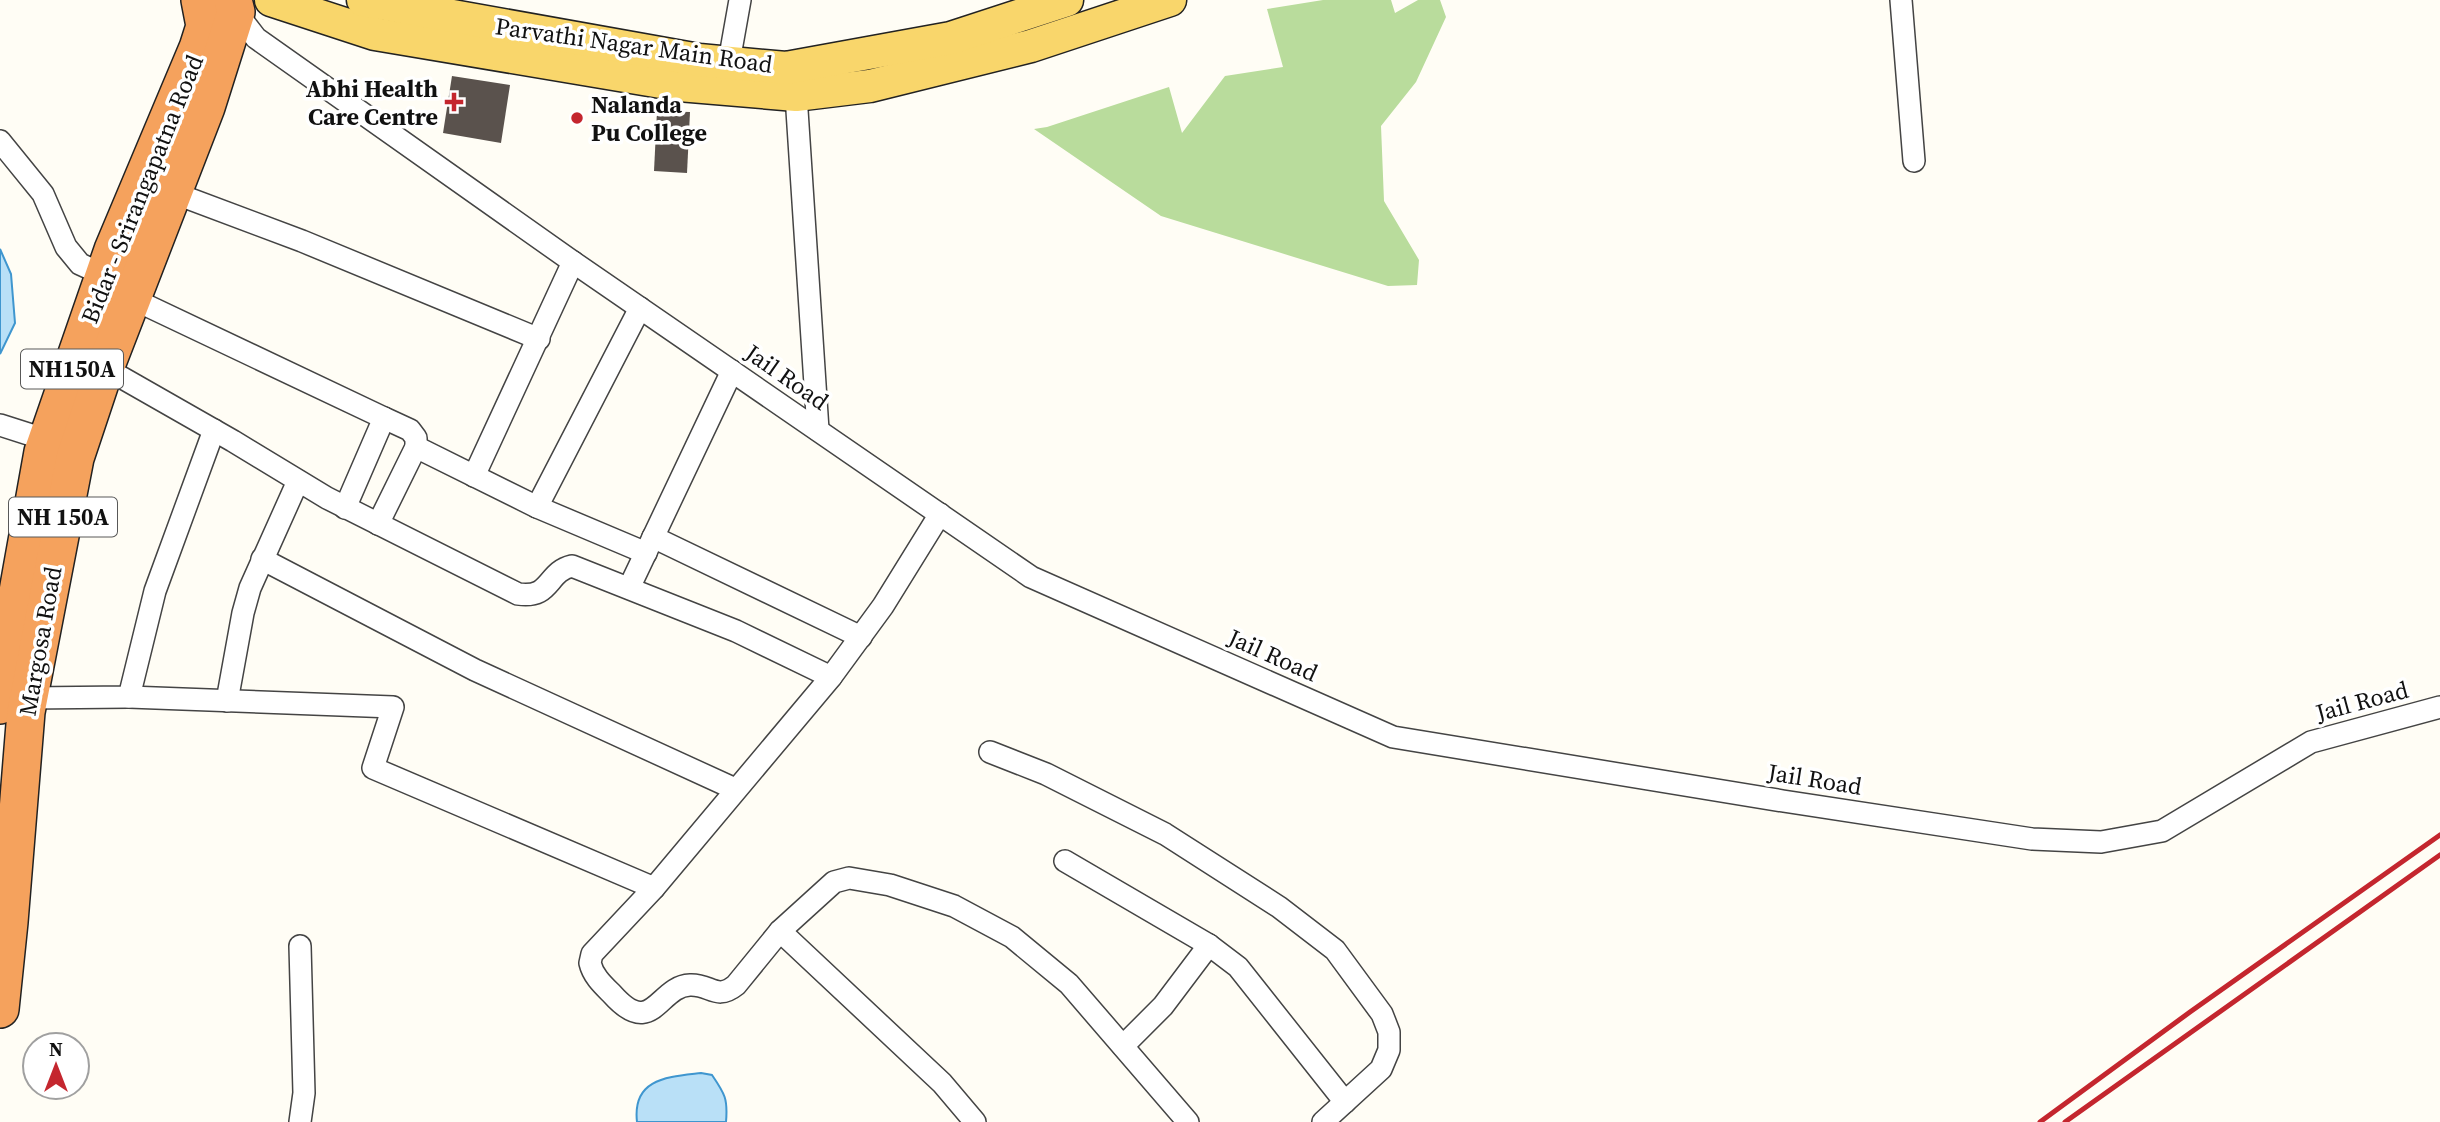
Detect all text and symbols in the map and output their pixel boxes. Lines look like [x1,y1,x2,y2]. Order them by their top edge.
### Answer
street label: Parvathi Nagar Main Road [493,9,775,81]
street label: Bidar - Srirangapatna Road [73,49,211,328]
place label: Abhi Health Care Centre [306,72,438,133]
place label: Nalanda Pu College [591,88,707,149]
marker: Abhi Health Care Centre [444,92,464,112]
marker: Nalanda Pu College [569,110,585,126]
street label: Jail Road [738,336,836,418]
road number: NH150A [21,350,123,388]
road number: NH 150A [9,498,117,537]
street label: Margosa Road [11,563,69,718]
street label: Jail Road [1222,620,1323,690]
street label: Jail Road [2311,673,2412,729]
street label: Jail Road [1765,755,1865,803]
north arrow [21,1031,91,1101]
text: N [49,1036,63,1062]

